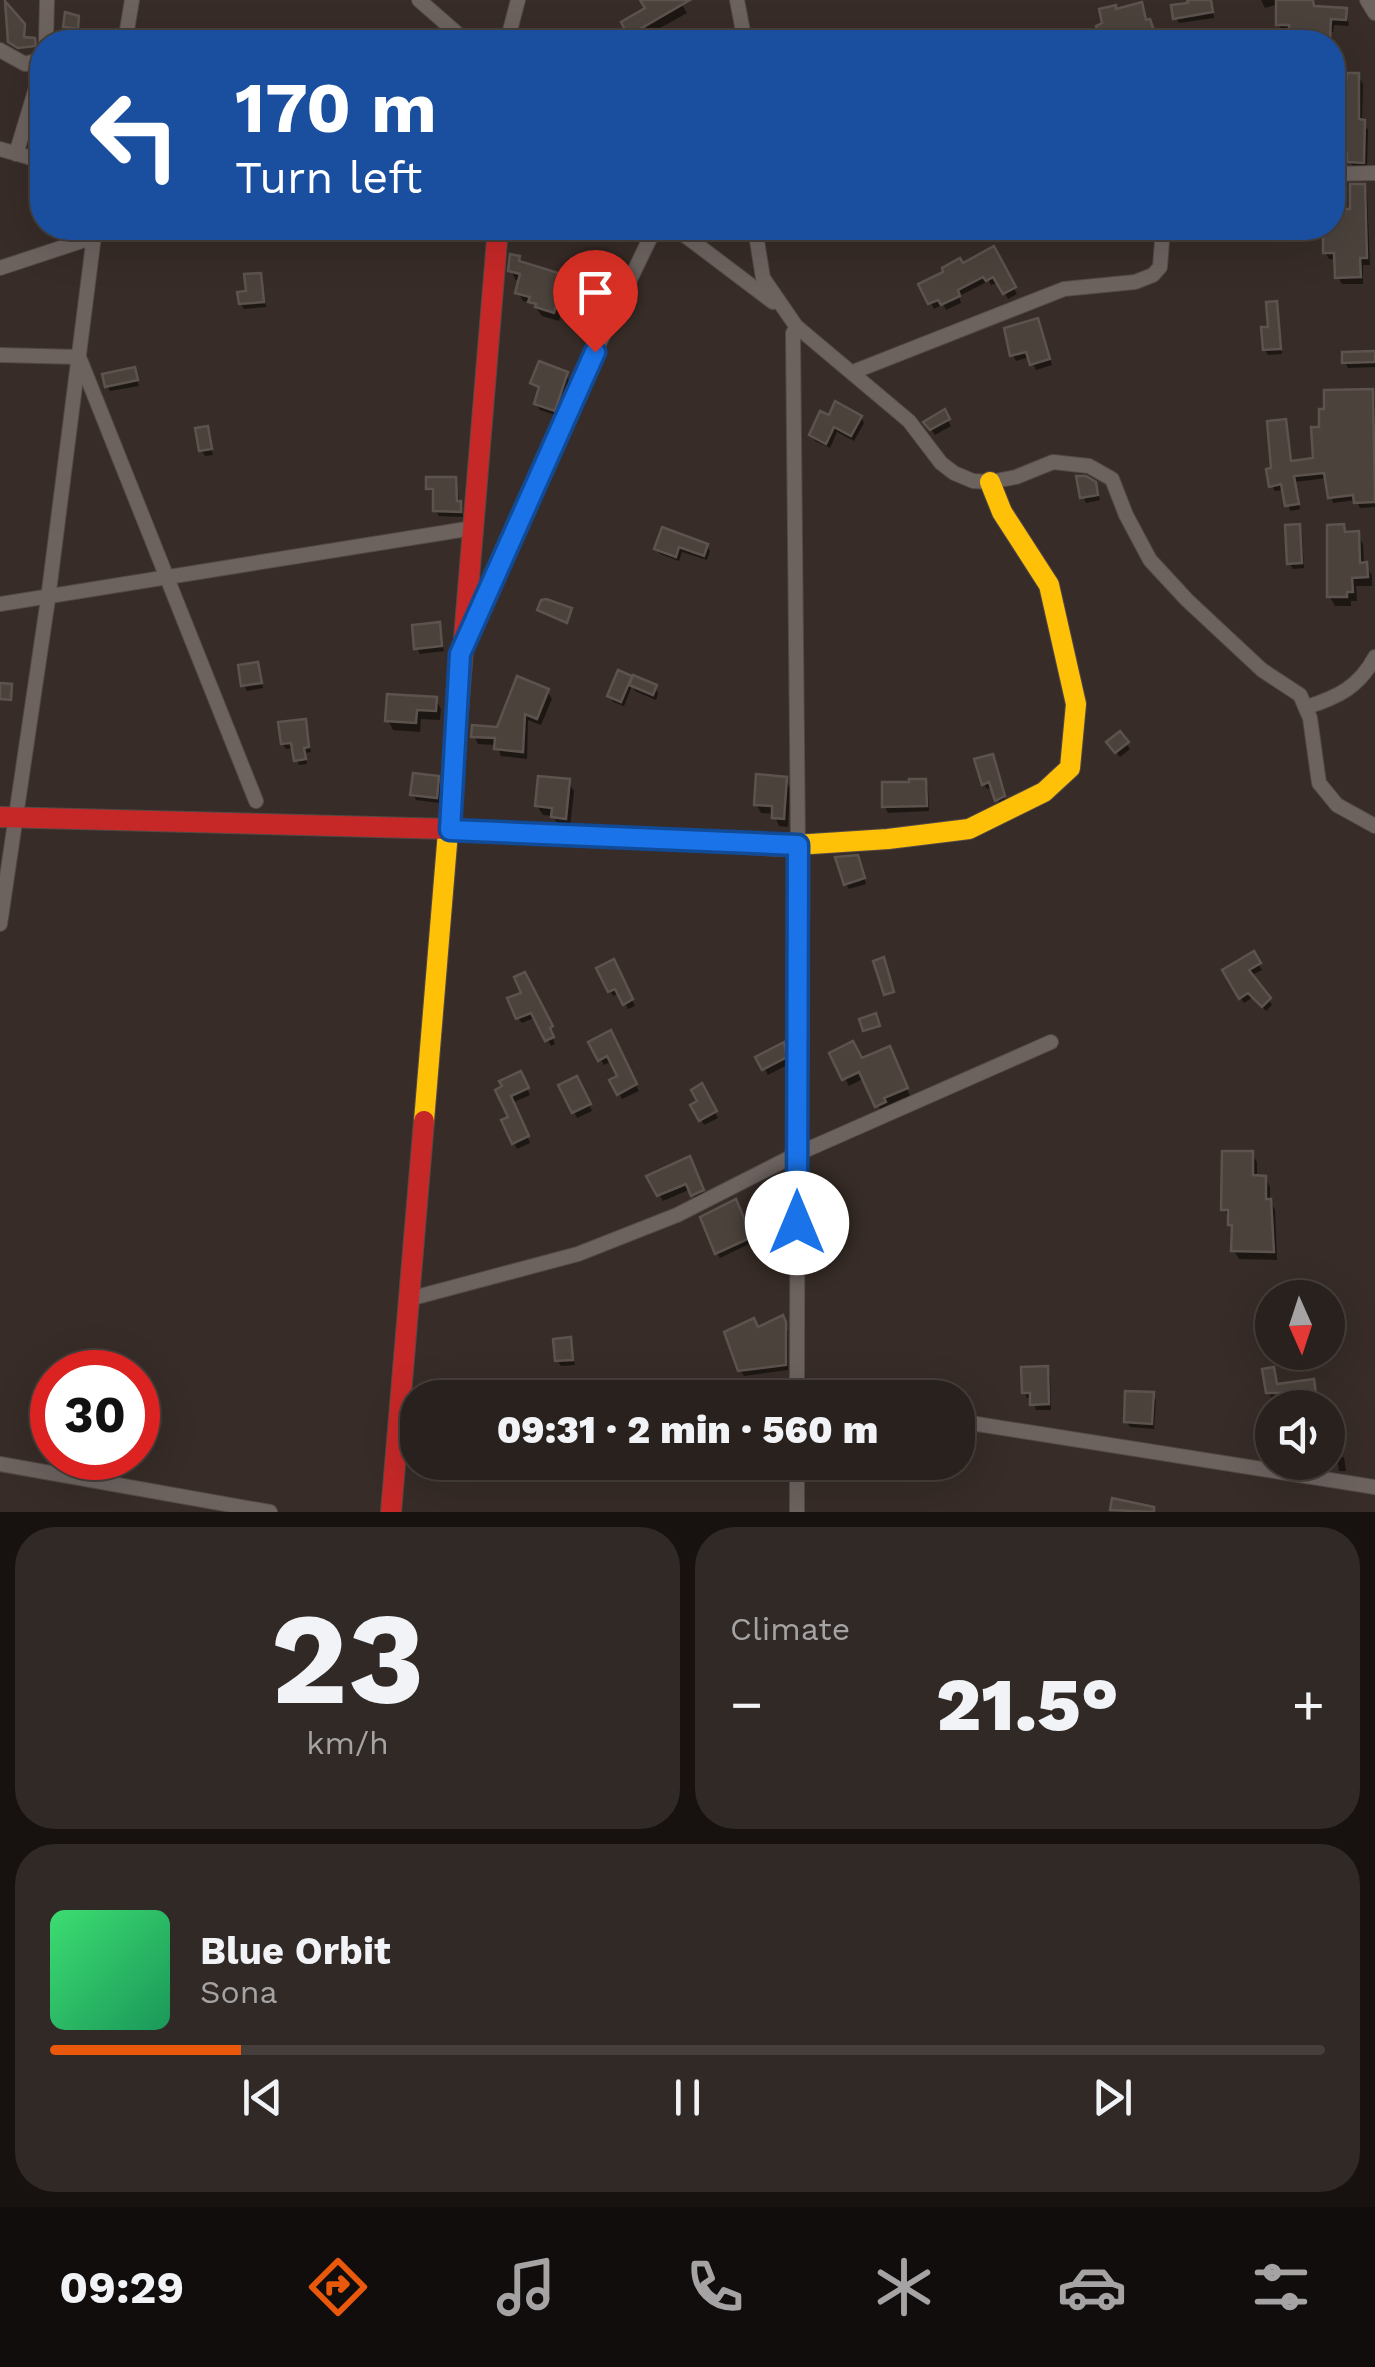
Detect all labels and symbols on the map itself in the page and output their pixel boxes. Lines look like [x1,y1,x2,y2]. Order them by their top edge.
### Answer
pin [553,250,638,353]
position arrow [745,1171,849,1275]
north arrow [1255,1280,1345,1370]
speed limit sign: 30 [30,1350,160,1480]

